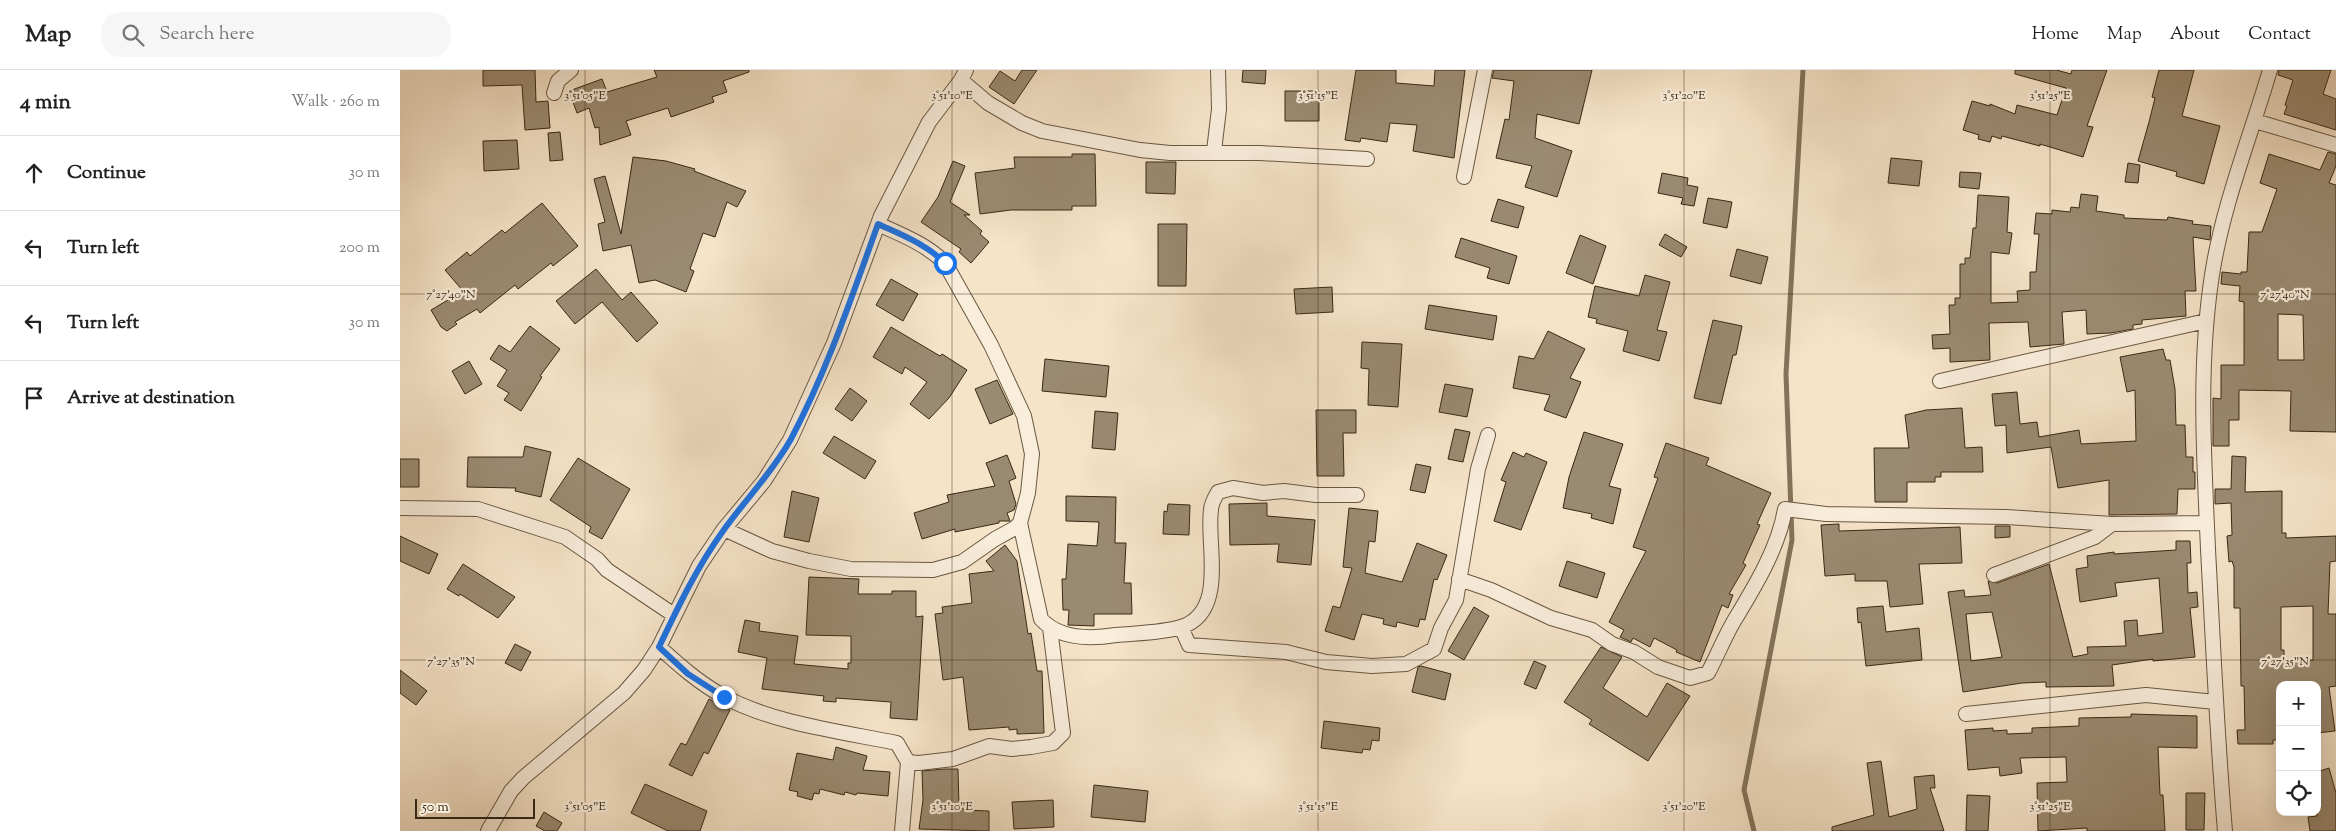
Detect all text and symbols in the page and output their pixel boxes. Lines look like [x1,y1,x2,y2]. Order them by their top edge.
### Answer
search box [101,12,451,57]
text: Map [25,18,71,52]
icon: search [119,21,147,49]
text: Search here [159,21,255,48]
text: Home [2032,22,2079,48]
text: Map [2107,22,2142,48]
text: About [2170,22,2220,48]
text: Contact [2248,22,2311,48]
text: 3°51'05"E [564,87,606,105]
text: 3°51'10"E [931,87,974,105]
text: 3°51'15"E [1298,87,1339,105]
text: 3°51'20"E [1662,87,1706,105]
text: 3°51'25"E [2029,87,2071,105]
text: 4 min [20,88,71,118]
text: Walk · 260 m [291,91,380,114]
icon: ahead [20,159,48,187]
text: Continue [67,160,146,187]
text: 30 m [349,162,380,185]
icon: left [20,234,48,262]
text: Turn left [67,235,139,262]
text: 200 m [339,237,380,260]
route start [934,252,957,275]
text: 7°27'40"N [426,286,476,304]
text: 7°27'40"N [2260,286,2310,304]
icon: left [20,309,48,337]
text: Turn left [67,310,139,337]
text: 30 m [349,312,380,335]
icon: arrive [20,384,48,412]
text: Arrive at destination [67,385,235,412]
text: 7°27'35"N [427,653,475,671]
text: 7°27'35"N [2261,653,2309,671]
map controls [2276,681,2321,816]
button: + [2276,681,2321,726]
route end [713,686,736,709]
button: − [2276,726,2321,771]
button: locate [2276,771,2321,816]
scale bar [415,796,535,819]
text: 50 m [422,798,449,818]
text: 3°51'05"E [564,798,606,816]
text: 3°51'10"E [931,798,974,816]
text: 3°51'15"E [1298,798,1339,816]
text: 3°51'20"E [1662,798,1706,816]
text: 3°51'25"E [2029,798,2071,816]

